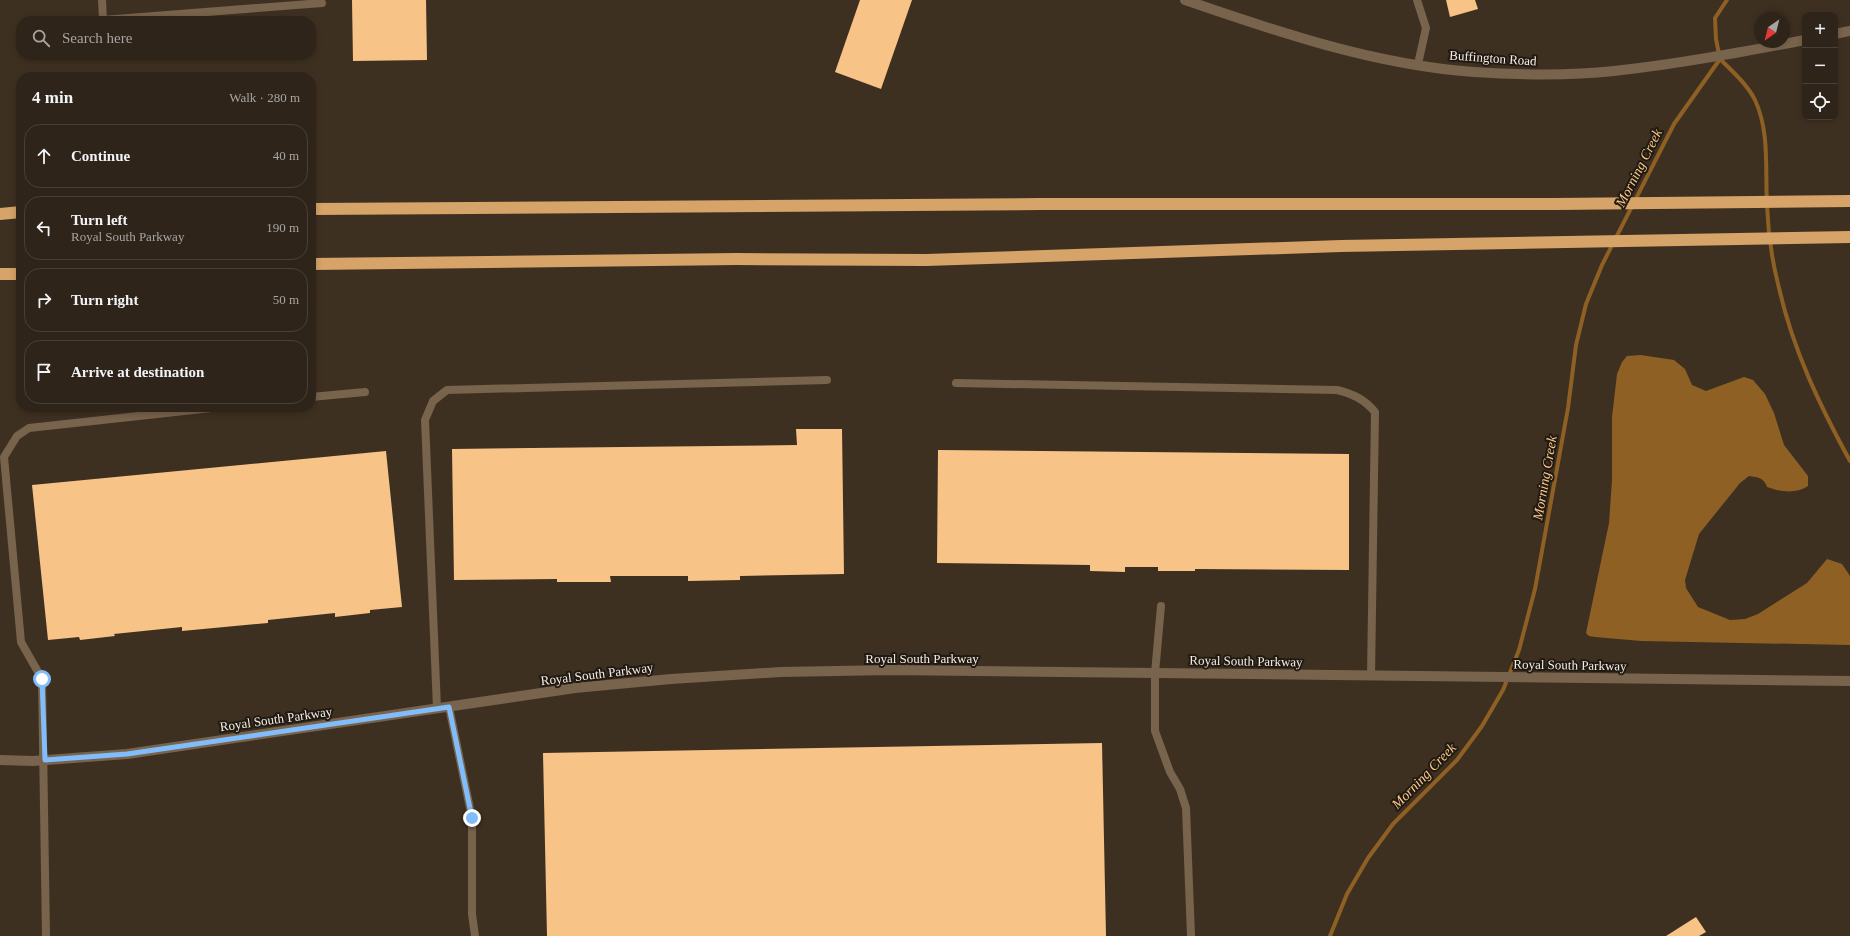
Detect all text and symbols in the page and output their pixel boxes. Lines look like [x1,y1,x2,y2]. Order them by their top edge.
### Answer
north arrow [1754,12,1790,48]
map controls [1802,12,1838,120]
button: + [1802,12,1838,48]
search box [16,16,316,60]
icon: search [30,27,52,49]
text: Search here [62,30,132,46]
street label: Buffington Road [1449,47,1538,69]
button: − [1802,48,1838,84]
button: locate [1802,84,1838,120]
text: 4 min [32,88,73,107]
text: Walk · 280 m [229,90,300,105]
water label: Morning Creek [1612,126,1665,210]
icon: ahead [33,145,55,167]
text: Continue [71,148,130,164]
text: 40 m [273,148,299,163]
text: Turn left [71,212,128,228]
icon: left [33,217,55,239]
text: 190 m [266,220,299,235]
text: Royal South Parkway [71,229,184,244]
icon: right [33,289,55,311]
text: Turn right [71,292,138,308]
text: 50 m [273,292,299,307]
icon: arrive [33,361,55,383]
text: Arrive at destination [71,364,204,380]
water label: Morning Creek [1530,434,1560,522]
street label: Royal South Parkway [865,651,979,666]
street label: Royal South Parkway [1189,653,1303,669]
street label: Royal South Parkway [1513,657,1627,673]
street label: Royal South Parkway [540,660,655,688]
route start [33,670,51,688]
street label: Royal South Parkway [219,704,334,734]
water label: Morning Creek [1388,740,1460,813]
route end [463,809,481,827]

